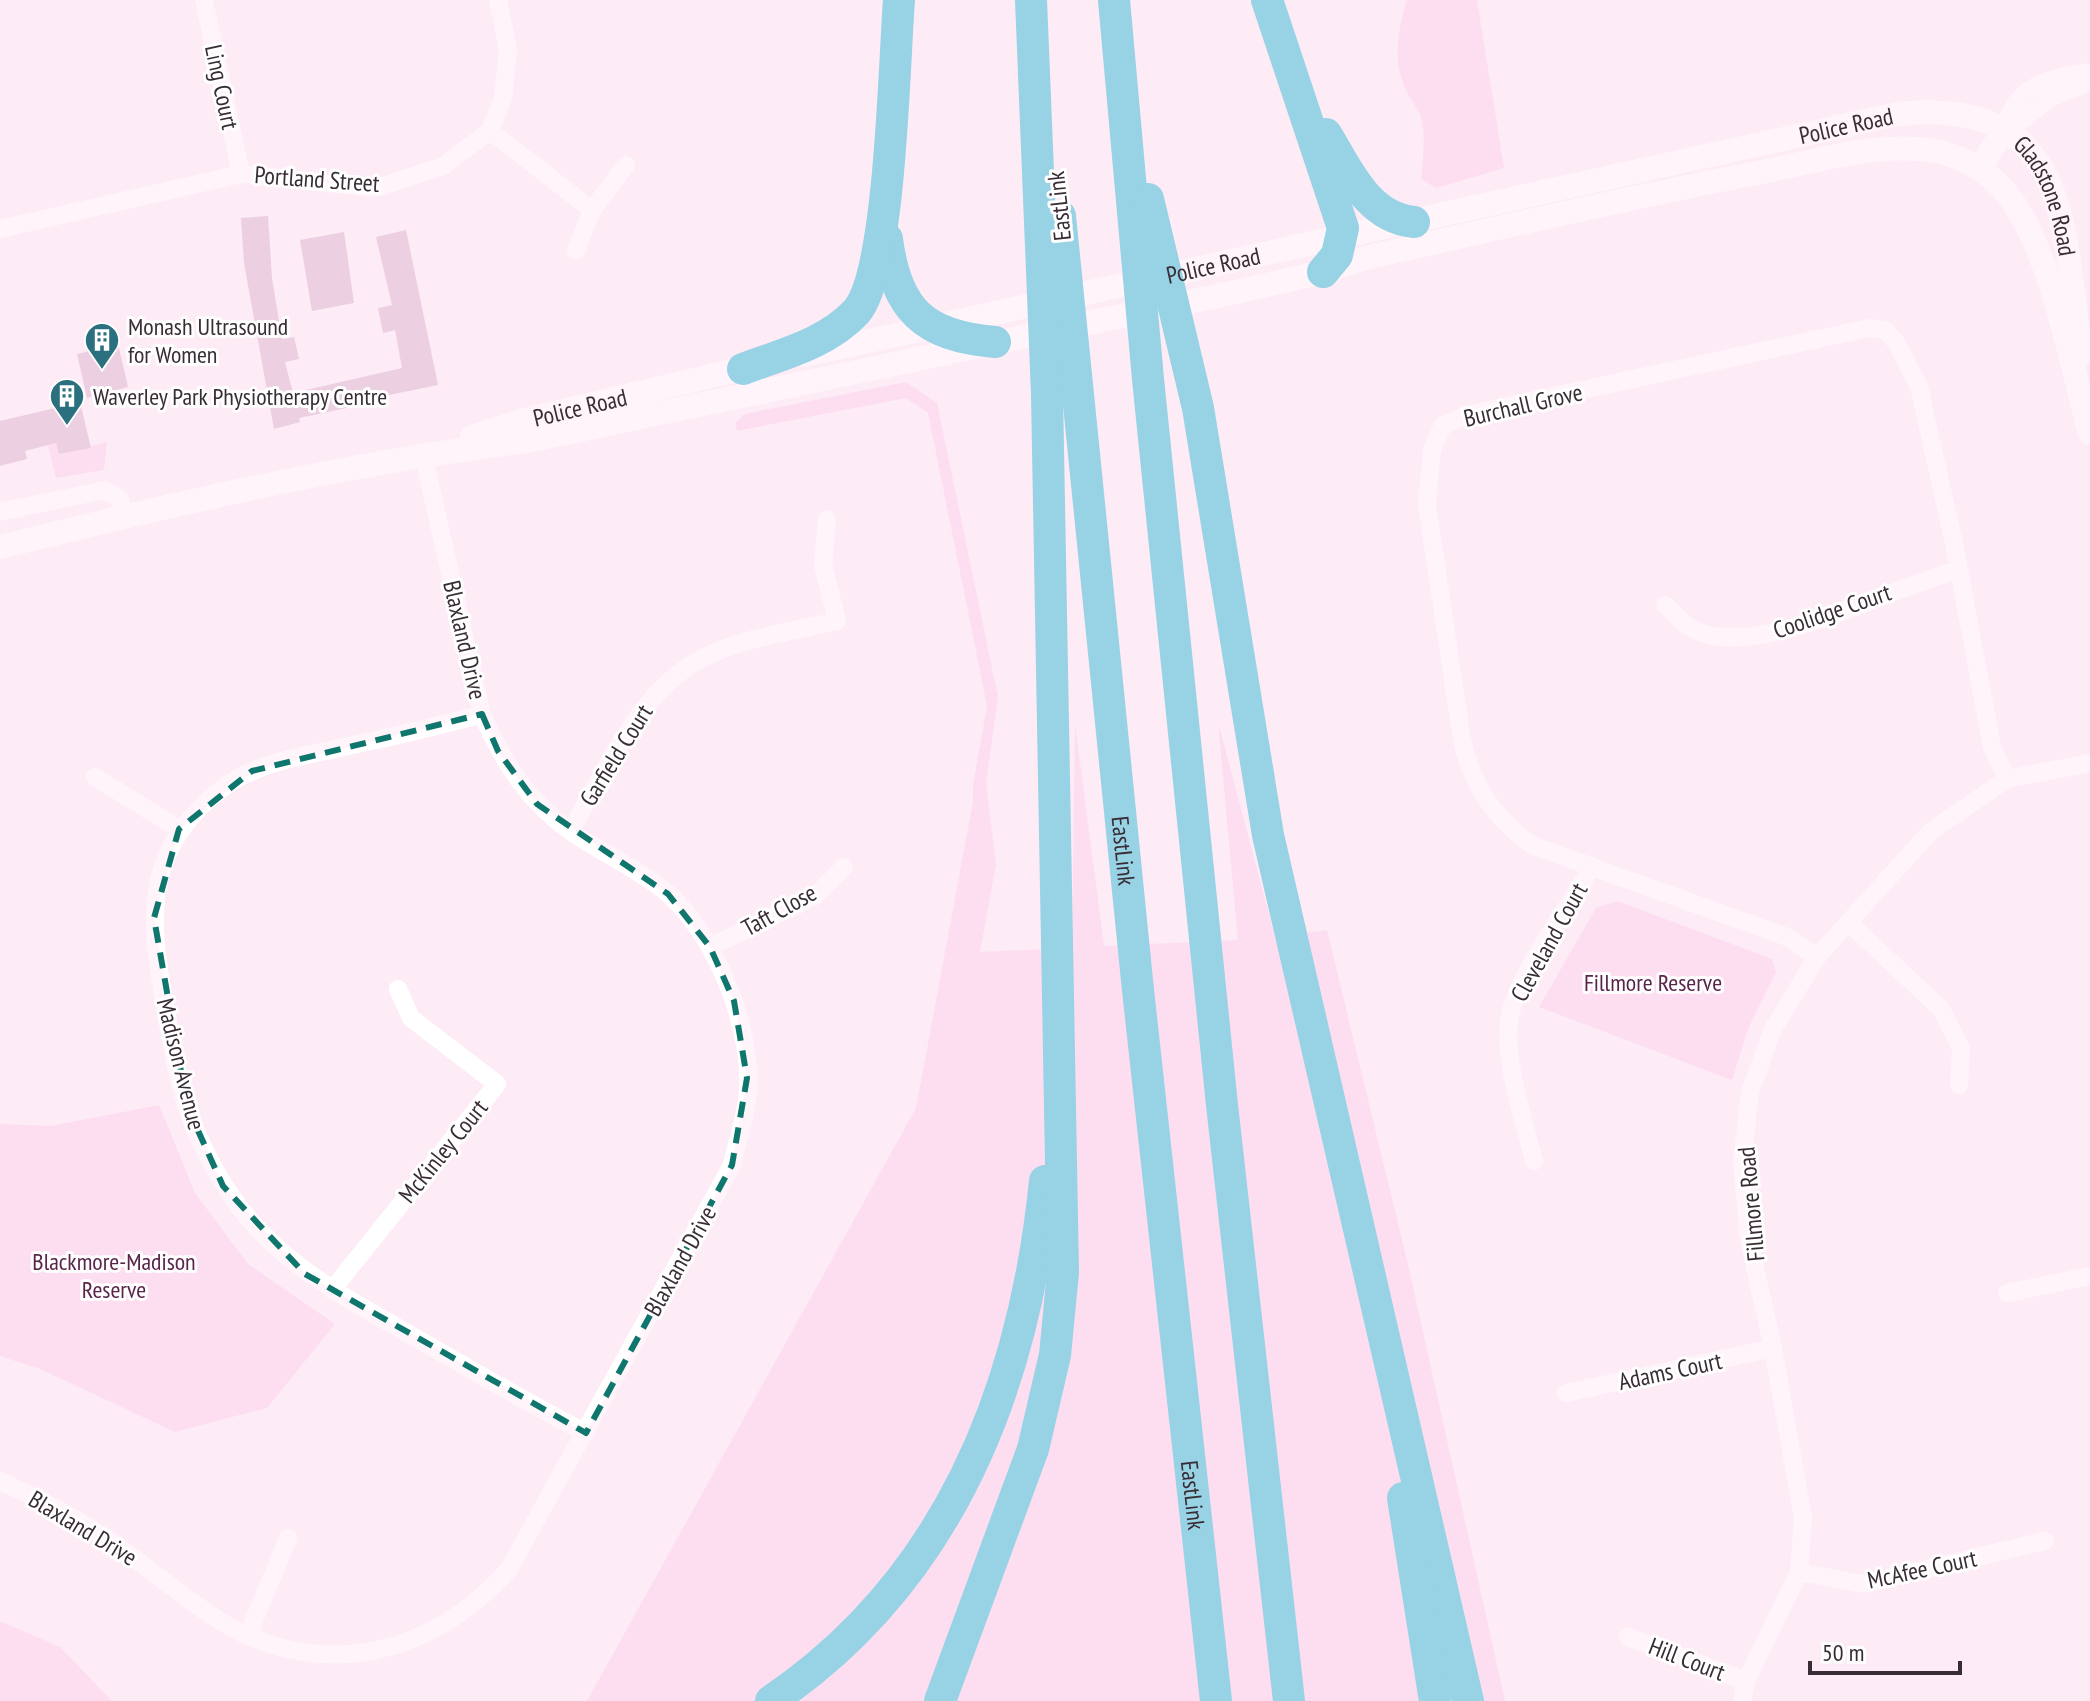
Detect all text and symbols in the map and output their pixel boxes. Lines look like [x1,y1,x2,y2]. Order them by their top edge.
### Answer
street label: Ling Court [198,42,246,133]
street label: Police Road [1796,100,1896,151]
street label: Gladstone Road [2008,128,2083,258]
street label: Portland Street [254,159,381,199]
street label: EastLink [1040,169,1078,242]
street label: Police Road [1163,239,1263,290]
place label: Monash Ultrasound for Women [128,311,288,370]
building icon: Monash Ultrasound for Women [83,321,121,371]
street label: Burchall Grove [1461,376,1585,434]
building icon: Waverley Park Physiotherapy Centre [48,377,86,427]
place label: Waverley Park Physiotherapy Centre [93,381,387,412]
street label: Police Road [530,381,630,433]
street label: Coolidge Court [1769,576,1895,646]
street label: Blaxland Drive [436,577,494,703]
street label: Garfield Court [573,698,660,812]
street label: EastLink [1105,815,1143,888]
street label: Taft Close [736,877,822,943]
street label: Cleveland Court [1504,877,1595,1007]
park label: Fillmore Reserve [1584,967,1722,998]
street label: Madison Avenue [150,995,212,1133]
street label: McKinley Court [392,1092,495,1209]
street label: Fillmore Road [1731,1145,1771,1263]
street label: Blaxland Drive [637,1200,723,1322]
park label: Blackmore-Madison Reserve [32,1246,196,1305]
street label: Adams Court [1615,1345,1725,1397]
street label: EastLink [1174,1459,1213,1532]
street label: Blaxland Drive [23,1484,143,1572]
street label: McAfee Court [1865,1542,1980,1596]
scale bar [1810,1625,1960,1675]
street label: Hill Court [1644,1630,1730,1688]
text: 50 m [1822,1637,1864,1668]

